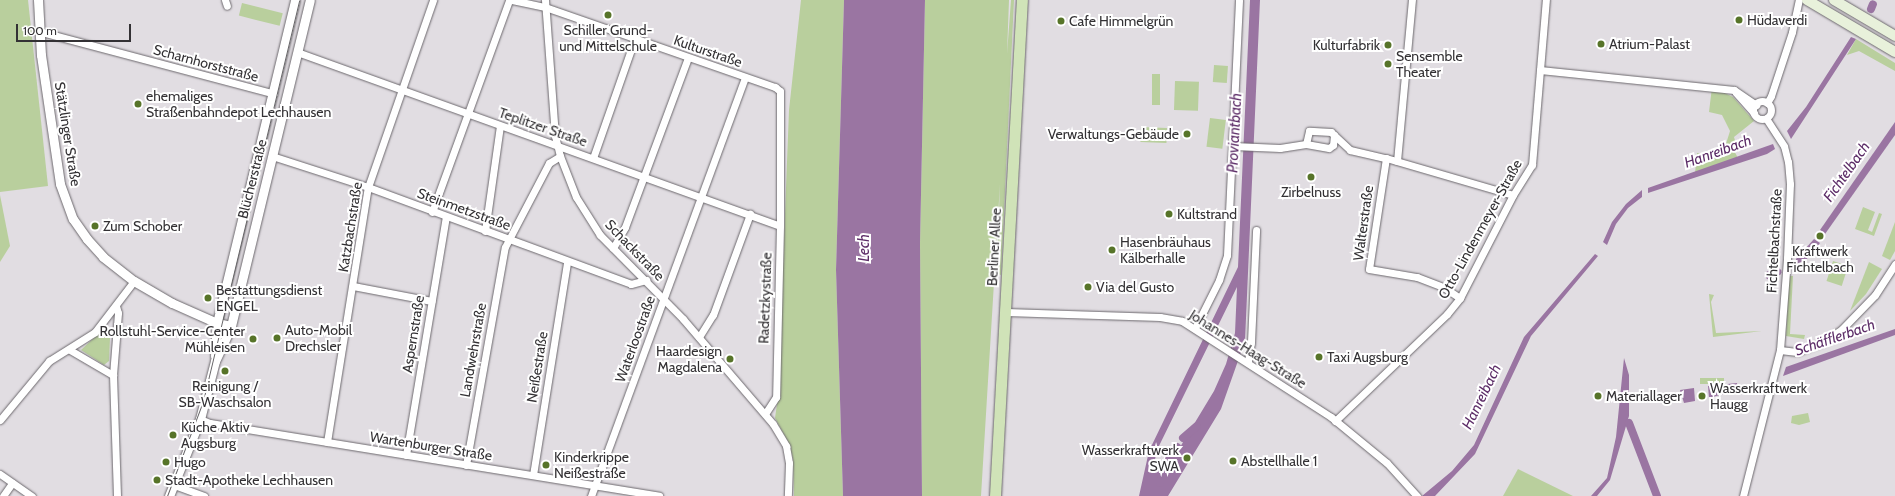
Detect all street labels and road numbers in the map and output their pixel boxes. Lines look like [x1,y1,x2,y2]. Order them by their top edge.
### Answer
street label: Kulturstraße [672,31,744,71]
street label: Scharnhorststraße [152,41,260,85]
street label: Stätzlinger Straße [51,81,85,187]
street label: Teplitzer Straße [497,104,589,150]
street label: Blücherstraße [234,138,270,220]
street label: Otto-Lindenmeyer-Straße [1435,156,1525,302]
street label: Katzbachstraße [335,181,365,273]
street label: Steinmetzstraße [415,184,513,234]
street label: Walterstraße [1349,184,1377,262]
street label: Fichtelbachstraße [1763,188,1785,294]
street label: Berliner Allee [984,208,1004,286]
street label: Schackstraße [602,216,668,284]
street label: Radetzkystraße [755,252,775,344]
street label: Waterloostraße [612,293,658,385]
street label: Aspernstraße [399,294,427,374]
street label: Landwehrstraße [456,302,490,398]
street label: Johannes-Haag-Straße [1186,306,1310,392]
street label: Neißestraße [523,330,551,404]
street label: Wartenburger Straße [369,428,493,464]

